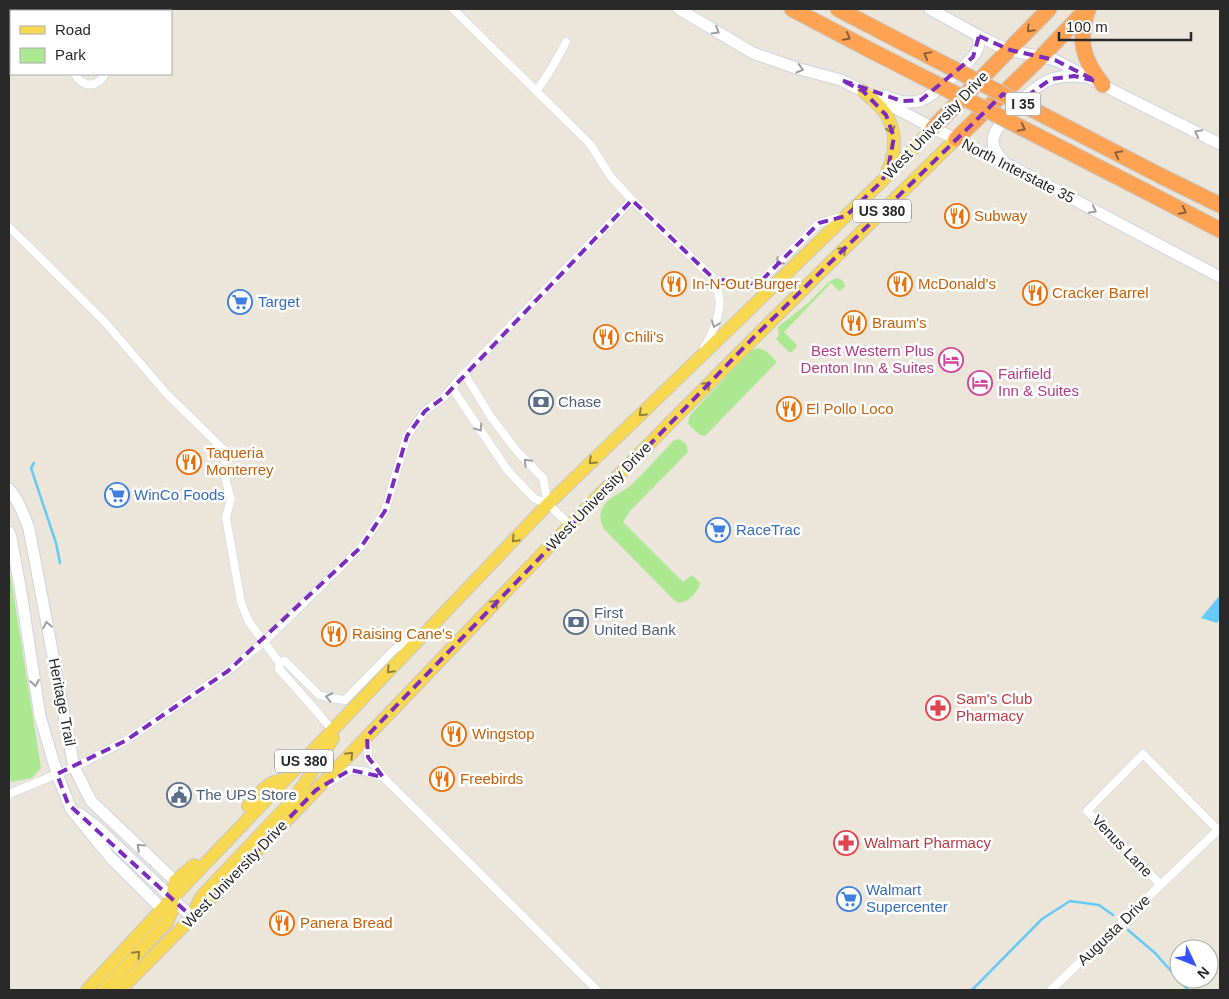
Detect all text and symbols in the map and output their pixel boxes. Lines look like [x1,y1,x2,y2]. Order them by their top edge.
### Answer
legend [10,10,172,75]
scale bar [1059,10,1192,42]
text: 100 m [1066,18,1108,35]
text: Road [55,21,91,38]
one-way arrow [1027,24,1036,33]
one-way arrow [710,25,719,35]
one-way arrow [842,31,851,41]
text: Park [55,46,86,63]
one-way arrow [923,51,932,61]
one-way arrow [795,63,803,73]
street label: West University Drive [880,67,991,182]
road number: I 35 [1006,92,1040,116]
one-way arrow [1017,122,1026,132]
one-way arrow [886,125,896,133]
one-way arrow [1194,129,1203,139]
street label: North Interstate 35 [959,135,1077,206]
one-way arrow [1114,150,1123,160]
road number: US 380 [853,200,911,222]
restaurant icon: Subway [944,203,970,229]
one-way arrow [1088,204,1097,214]
one-way arrow [1177,205,1186,215]
place label: Subway [974,207,1028,224]
one-way arrow [837,247,846,256]
one-way arrow [776,256,785,265]
restaurant icon: In-N-Out Burger [661,271,687,297]
restaurant icon: McDonald's [887,271,913,297]
place label: In-N-Out Burger [692,275,799,292]
place label: McDonald's [918,275,996,292]
restaurant icon: Cracker Barrel [1022,280,1048,306]
place label: Cracker Barrel [1052,284,1149,301]
supermarket icon: Target [227,289,253,315]
place label: Target [258,293,301,310]
restaurant icon: Braum's [841,310,867,336]
place label: Braum's [872,314,927,331]
one-way arrow [711,320,721,328]
restaurant icon: Chili's [593,324,619,350]
place label: Chili's [624,328,664,345]
place label: Best Western Plus Denton Inn & Suites [801,342,934,376]
hotel icon: Best Western Plus Denton Inn & Suites [938,347,964,373]
place label: Fairfield Inn & Suites [998,365,1079,399]
hotel icon: Fairfield Inn & Suites [967,370,993,396]
one-way arrow [701,382,710,391]
bank icon: Chase [528,389,554,415]
place label: Chase [558,393,601,410]
restaurant icon: El Pollo Loco [776,396,802,422]
place label: El Pollo Loco [806,400,894,417]
one-way arrow [639,407,648,416]
one-way arrow [473,423,482,432]
street label: West University Drive [543,438,654,553]
place label: Taqueria Monterrey [206,444,274,478]
restaurant icon: Taqueria Monterrey [176,449,202,475]
one-way arrow [589,455,598,464]
one-way arrow [524,459,533,468]
supermarket icon: WinCo Foods [104,482,130,508]
place label: WinCo Foods [134,486,225,503]
supermarket icon: RaceTrac [705,517,731,543]
place label: RaceTrac [736,521,801,538]
one-way arrow [512,534,521,543]
one-way arrow [489,600,498,609]
place label: First United Bank [594,604,676,638]
bank icon: First United Bank [563,609,589,635]
one-way arrow [42,621,53,630]
restaurant icon: Raising Cane's [321,621,347,647]
place label: Raising Cane's [352,625,452,642]
street label: Heritage Trail [46,657,79,747]
one-way arrow [387,665,396,674]
one-way arrow [29,679,39,687]
place label: Sam's Club Pharmacy [956,690,1032,724]
one-way arrow [324,692,333,703]
pharmacy icon: Sam's Club Pharmacy [925,695,951,721]
restaurant icon: Wingstop [441,721,467,747]
place label: Wingstop [472,725,535,742]
road number: US 380 [275,749,333,772]
one-way arrow [344,751,353,760]
restaurant icon: Freebirds [429,766,455,792]
place label: Freebirds [460,770,523,787]
public building icon: The UPS Store [166,782,192,808]
place label: The UPS Store [196,786,297,803]
street label: Venus Lane [1089,811,1156,880]
street label: West University Drive [179,816,290,931]
pharmacy icon: Walmart Pharmacy [833,830,859,856]
place label: Walmart Pharmacy [864,834,991,851]
one-way arrow [137,844,146,853]
place label: Walmart Supercenter [866,881,948,915]
supermarket icon: Walmart Supercenter [836,886,862,912]
street label: Augusta Drive [1074,891,1153,968]
restaurant icon: Panera Bread [269,910,295,936]
place label: Panera Bread [300,914,393,931]
north arrow [1169,939,1219,989]
one-way arrow [131,951,140,960]
text: N [1194,964,1213,982]

